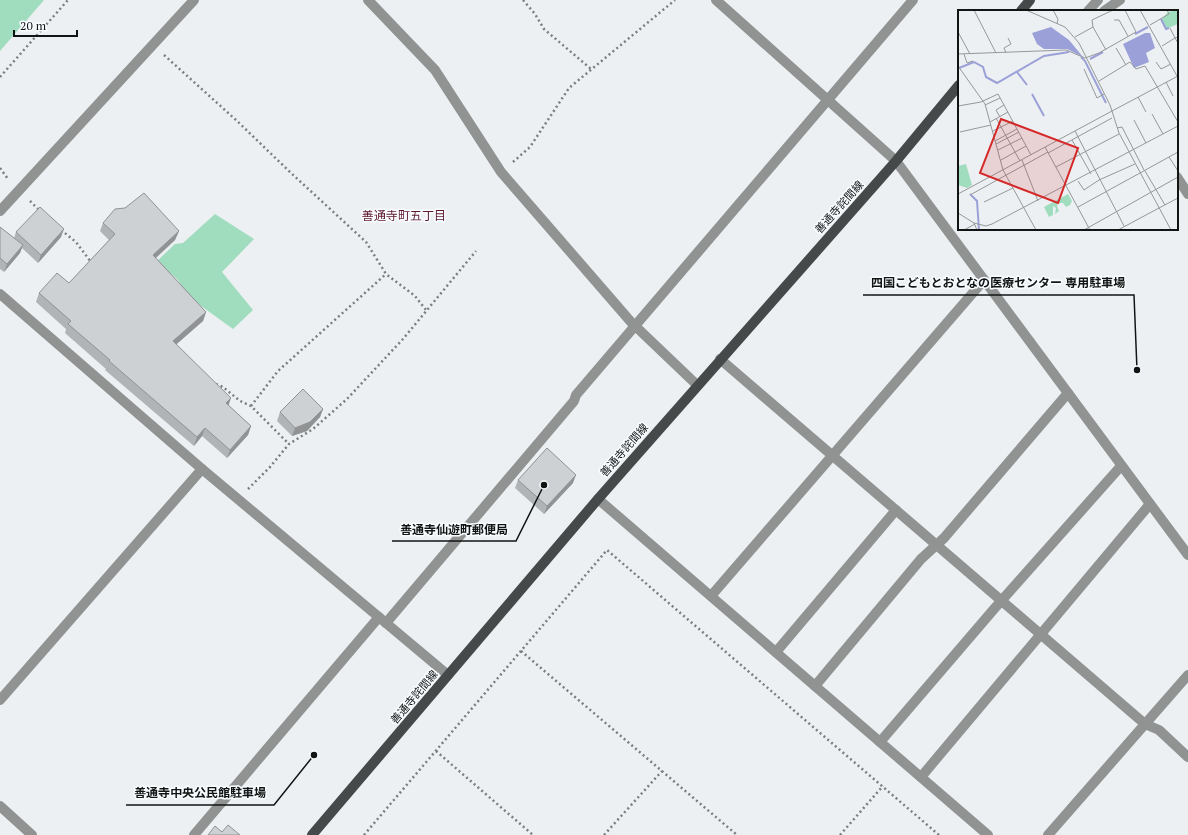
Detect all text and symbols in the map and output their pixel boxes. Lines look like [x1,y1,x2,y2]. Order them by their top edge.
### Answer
inset map [958,10,1178,230]
scale bar [14,12,77,38]
text: 20 m [20,18,47,33]
street label: 善通寺詫間線 [812,178,866,236]
district label: 善通寺町五丁目 [362,208,446,223]
callout: 四国こどもとおとなの医療センター 専用駐車場 [863,271,1134,295]
text: 四国こどもとおとなの医療センター 専用駐車場 [871,275,1125,290]
street label: 善通寺詫間線 [597,421,651,479]
callout: 善通寺仙遊町郵便局 [392,517,516,541]
text: 善通寺仙遊町郵便局 [400,522,508,537]
street label: 善通寺詫間線 [387,667,441,727]
callout: 善通寺中央公民館駐車場 [126,781,274,805]
text: 善通寺中央公民館駐車場 [134,785,266,800]

